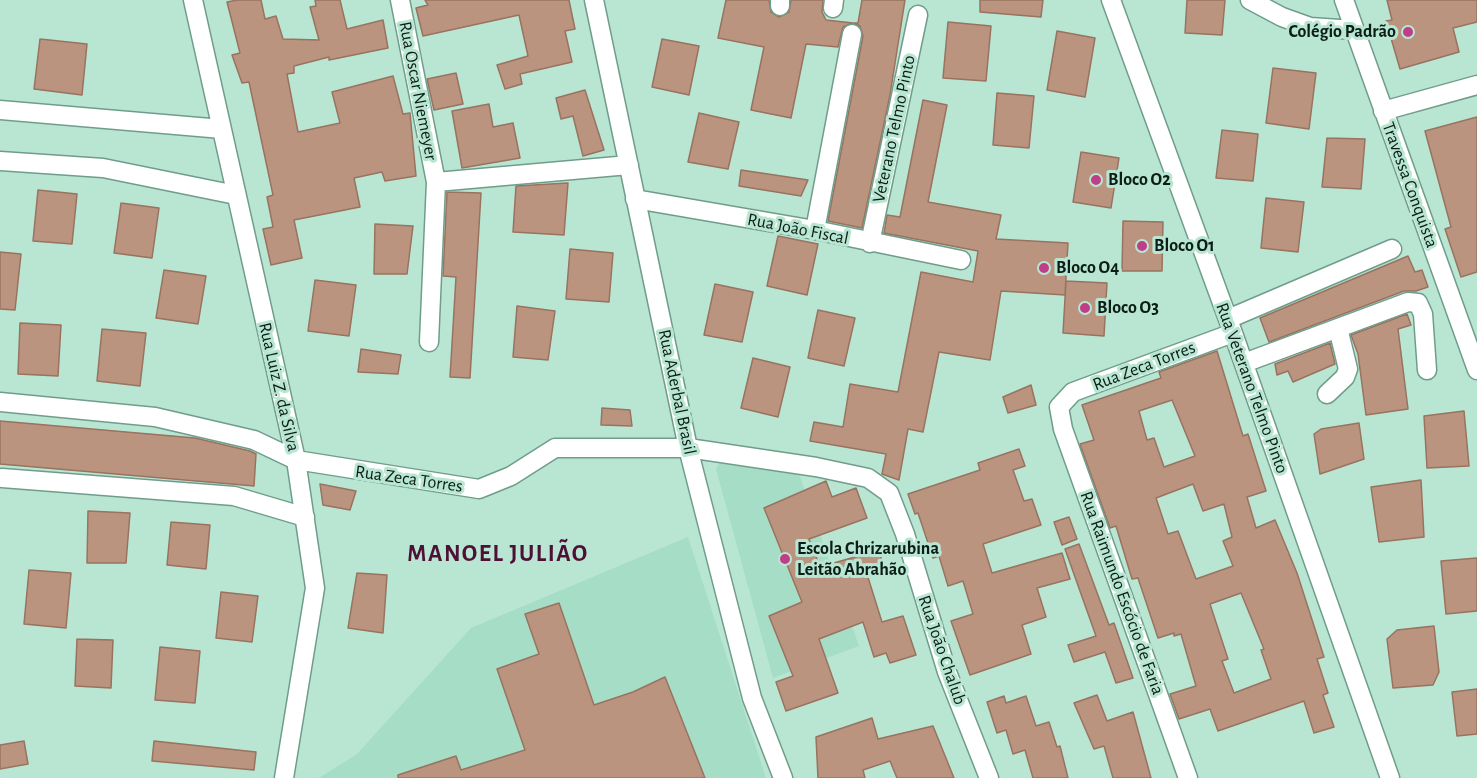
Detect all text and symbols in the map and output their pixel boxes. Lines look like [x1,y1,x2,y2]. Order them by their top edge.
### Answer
street label: Rua Oscar Niemeyer [394,20,442,162]
place label: Colégio Padrão [1288,21,1396,43]
marker: Colégio Padrão [1401,25,1415,39]
street label: Veterano Telmo Pinto [868,53,920,205]
street label: Travessa Conquista [1377,119,1443,251]
place label: Bloco O2 [1108,169,1171,191]
marker: Bloco O2 [1089,173,1103,187]
street label: Rua João Fiscal [746,209,850,249]
place label: Bloco O1 [1154,235,1215,257]
marker: Bloco O1 [1135,239,1149,253]
place label: Bloco O4 [1056,257,1119,279]
marker: Bloco O4 [1037,261,1051,275]
place label: Bloco O3 [1097,297,1159,319]
street label: Rua Veterano Telmo Pinto [1211,300,1293,476]
marker: Bloco O3 [1078,301,1092,315]
street label: Rua Luiz Z. da Silva [254,320,304,454]
street label: Rua Aderbal Brasil [653,327,701,457]
street label: Rua Zeca Torres [1090,337,1198,395]
street label: Rua Zeca Torres [354,461,464,497]
street label: Rua Raimundo Escócio de Faria [1075,488,1169,698]
place label: Escola Chrizarubina Leitão Abrahão [797,538,939,580]
district label: MANOEL JULIÃO [407,540,589,568]
marker: Escola Chrizarubina Leitão Abrahão [778,552,792,566]
street label: Rua João Chalub [913,593,971,707]

